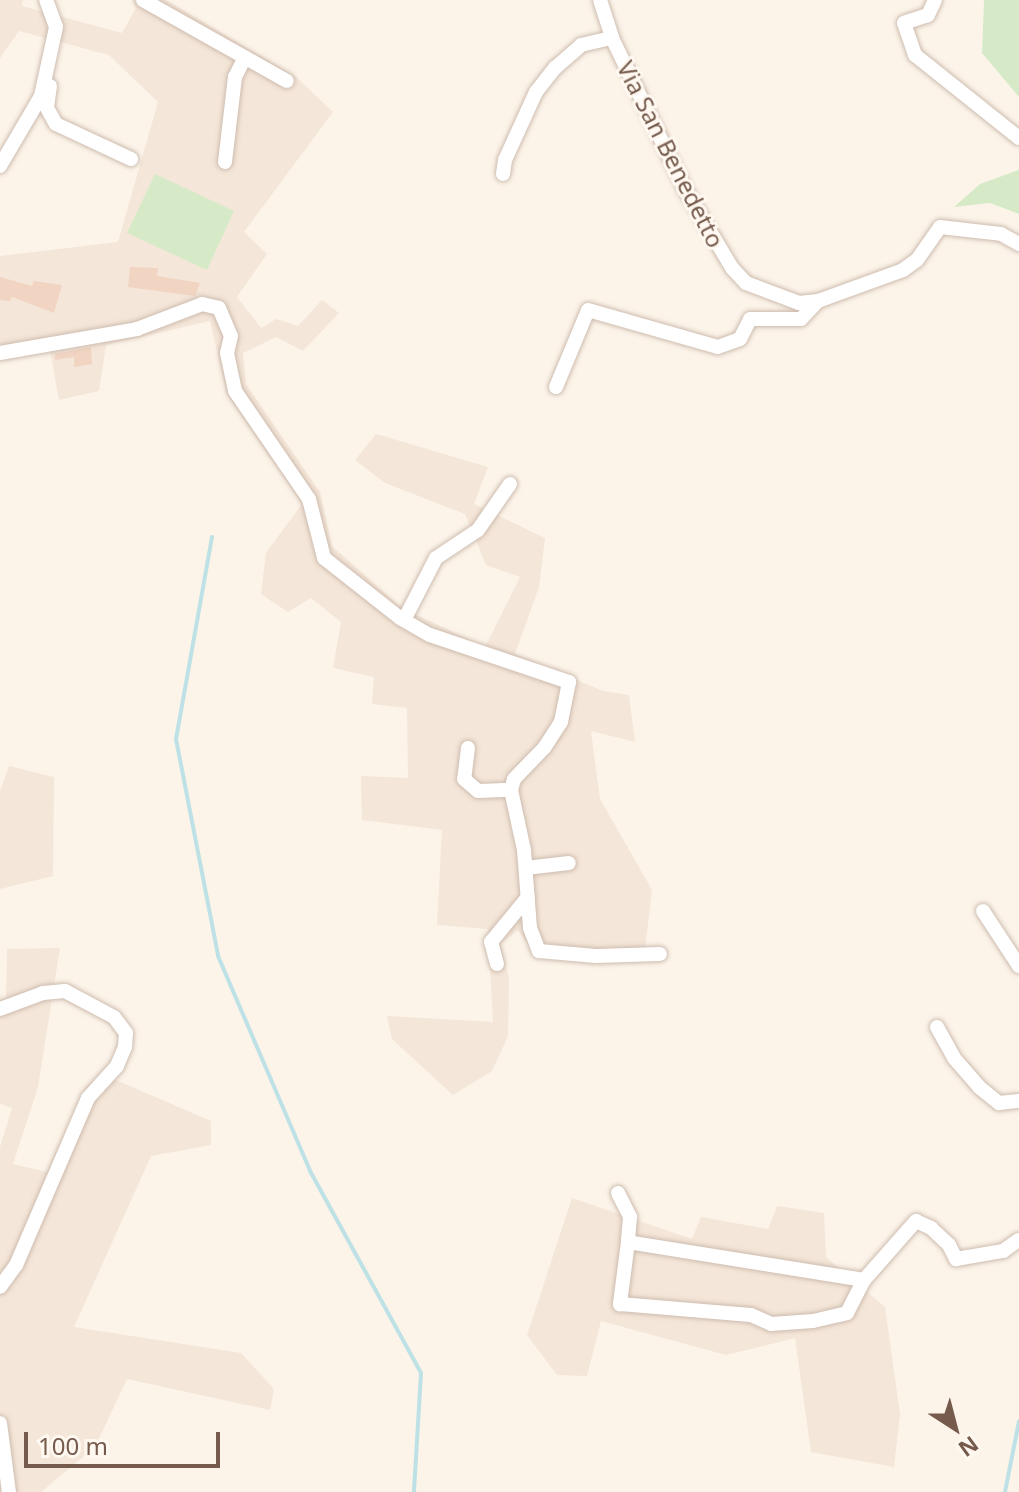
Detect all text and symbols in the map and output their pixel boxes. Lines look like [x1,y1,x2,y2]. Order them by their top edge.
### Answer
street label: Via San Benedetto [611,56,731,252]
north arrow [915,1388,995,1468]
scale bar [28,1416,224,1466]
text: 100 m [38,1429,108,1462]
text: N [953,1430,985,1465]

